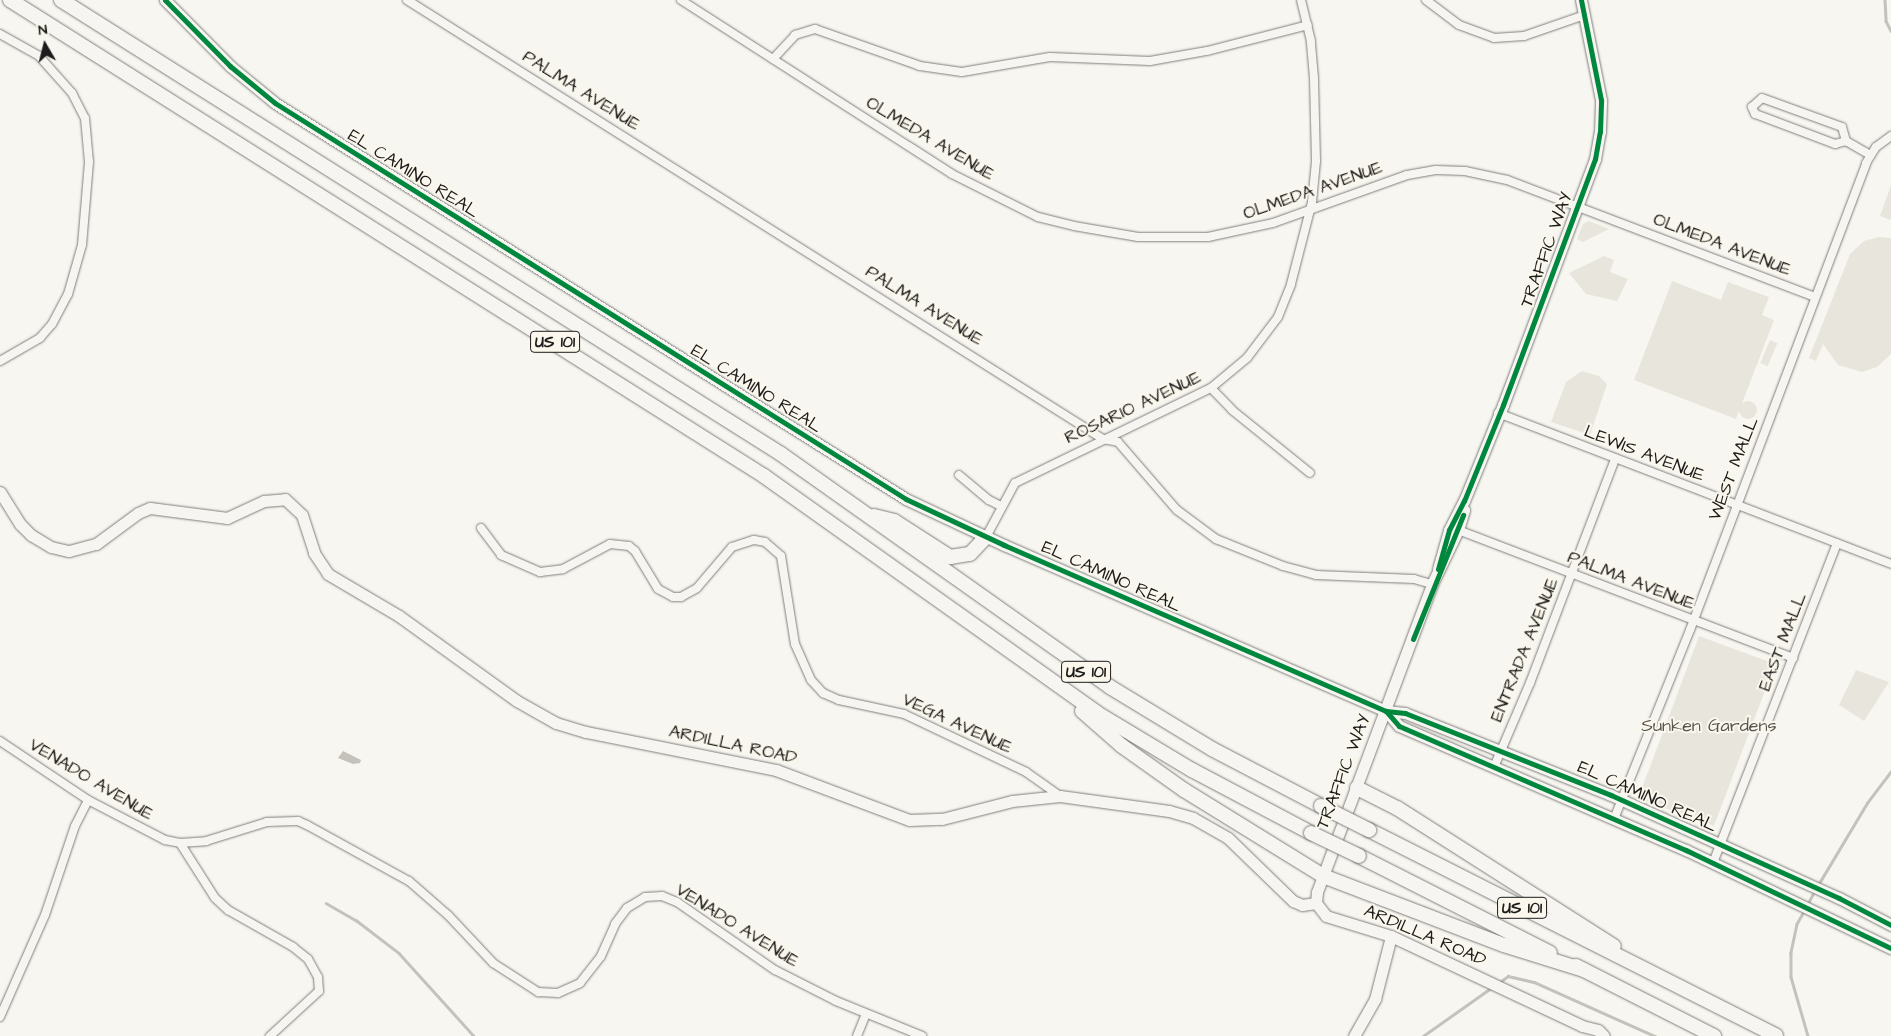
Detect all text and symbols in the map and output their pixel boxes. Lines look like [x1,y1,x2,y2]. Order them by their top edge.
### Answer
north arrow [20,20,70,70]
text: N [37,20,49,41]
street label: PALMA AVENUE [518,46,644,136]
street label: OLMEDA AVENUE [862,92,998,186]
street label: EL CAMINO REAL [344,125,482,223]
street label: OLMEDA AVENUE [1240,157,1386,225]
street label: TRAFFIC WAY [1516,189,1578,311]
street label: OLMEDA AVENUE [1650,209,1794,281]
street label: PALMA AVENUE [861,261,987,351]
road number: US 101 [530,328,580,356]
street label: EL CAMINO REAL [687,340,825,438]
street label: ROSARIO AVENUE [1061,367,1205,449]
street label: WEST MALL [1704,414,1764,524]
street label: LEWIS AVENUE [1581,421,1707,487]
street label: EL CAMINO REAL [1038,537,1184,617]
street label: PALMA AVENUE [1564,547,1698,615]
street label: ENTRADA AVENUE [1486,575,1564,725]
street label: EAST MALL [1754,590,1812,694]
road number: US 101 [1061,659,1111,686]
street label: VEGA AVENUE [899,689,1015,759]
street label: TRAFFIC WAY [1312,712,1376,832]
park label: Sunken Gardens [1641,715,1777,737]
street label: ARDILLA ROAD [667,721,799,769]
street label: VENADO AVENUE [25,734,157,826]
street label: EL CAMINO REAL [1574,757,1720,837]
street label: VENADO AVENUE [671,879,803,973]
road number: US 101 [1497,894,1547,921]
street label: ARDILLA ROAD [1361,901,1489,971]

